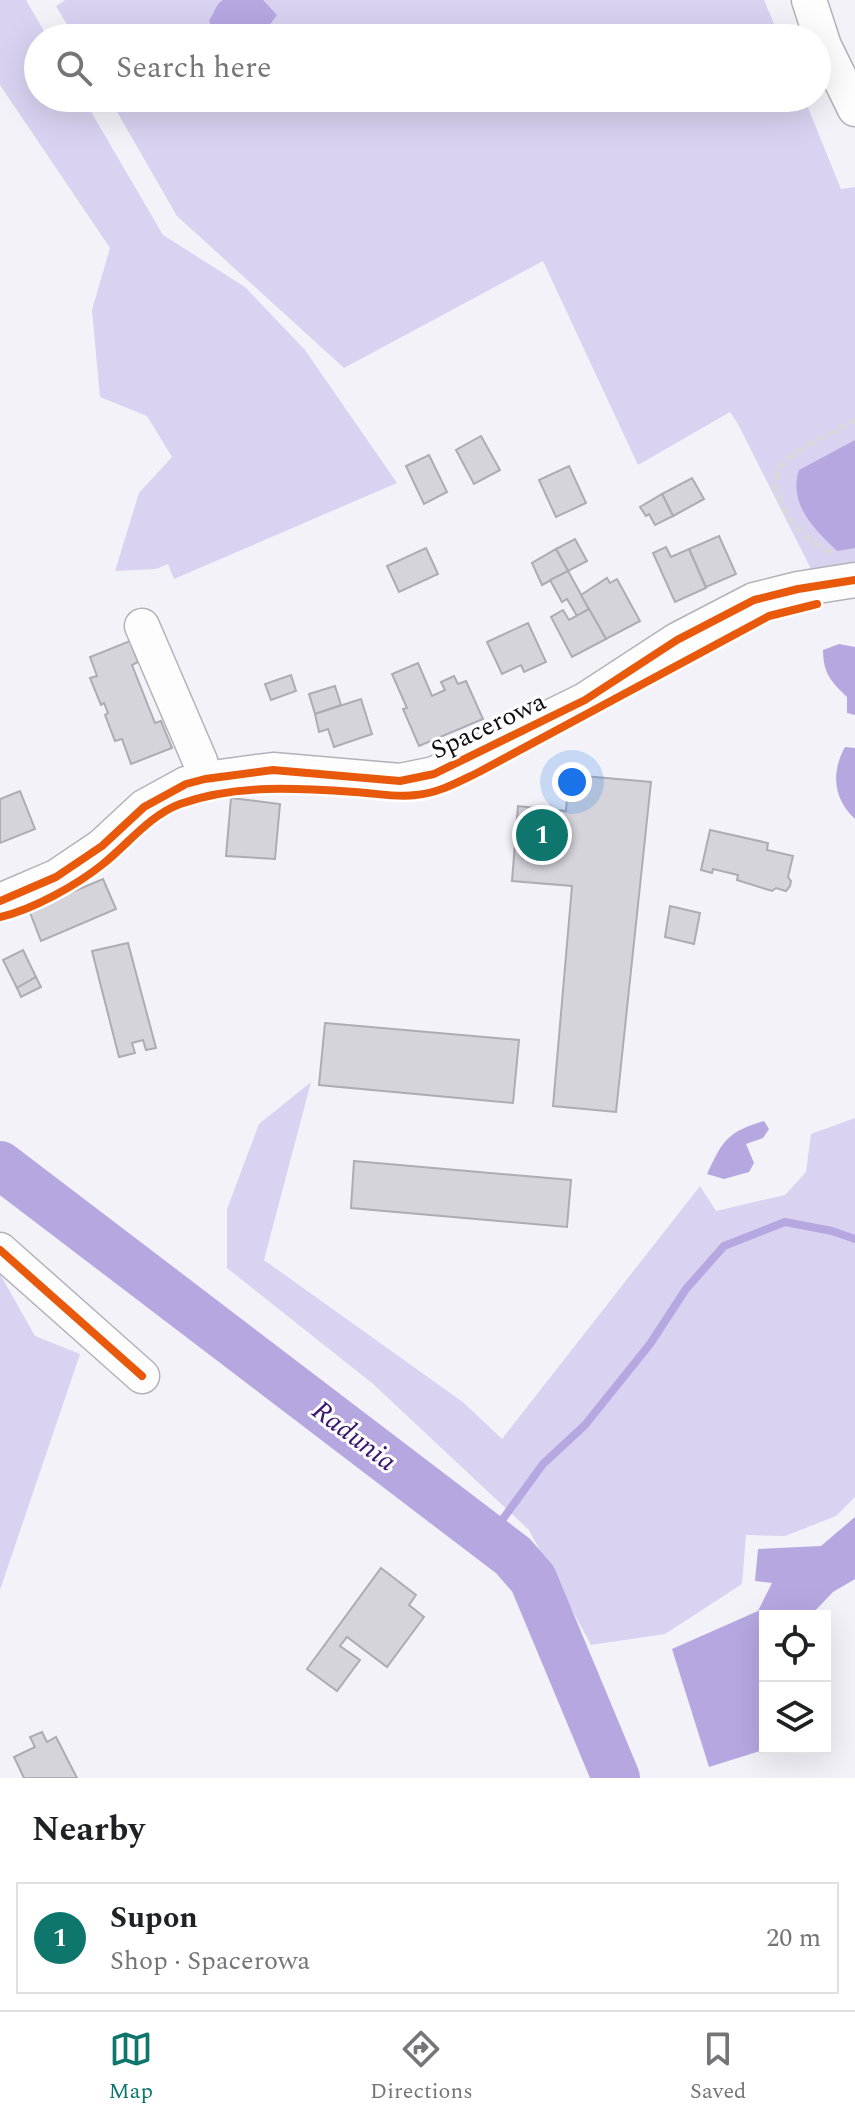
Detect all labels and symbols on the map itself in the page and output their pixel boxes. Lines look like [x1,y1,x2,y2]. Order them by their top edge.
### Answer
street label: Spacerowa [424,682,553,770]
your location [552,762,592,802]
pin: 1 [516,805,568,865]
water label: Radunia [302,1390,406,1483]

